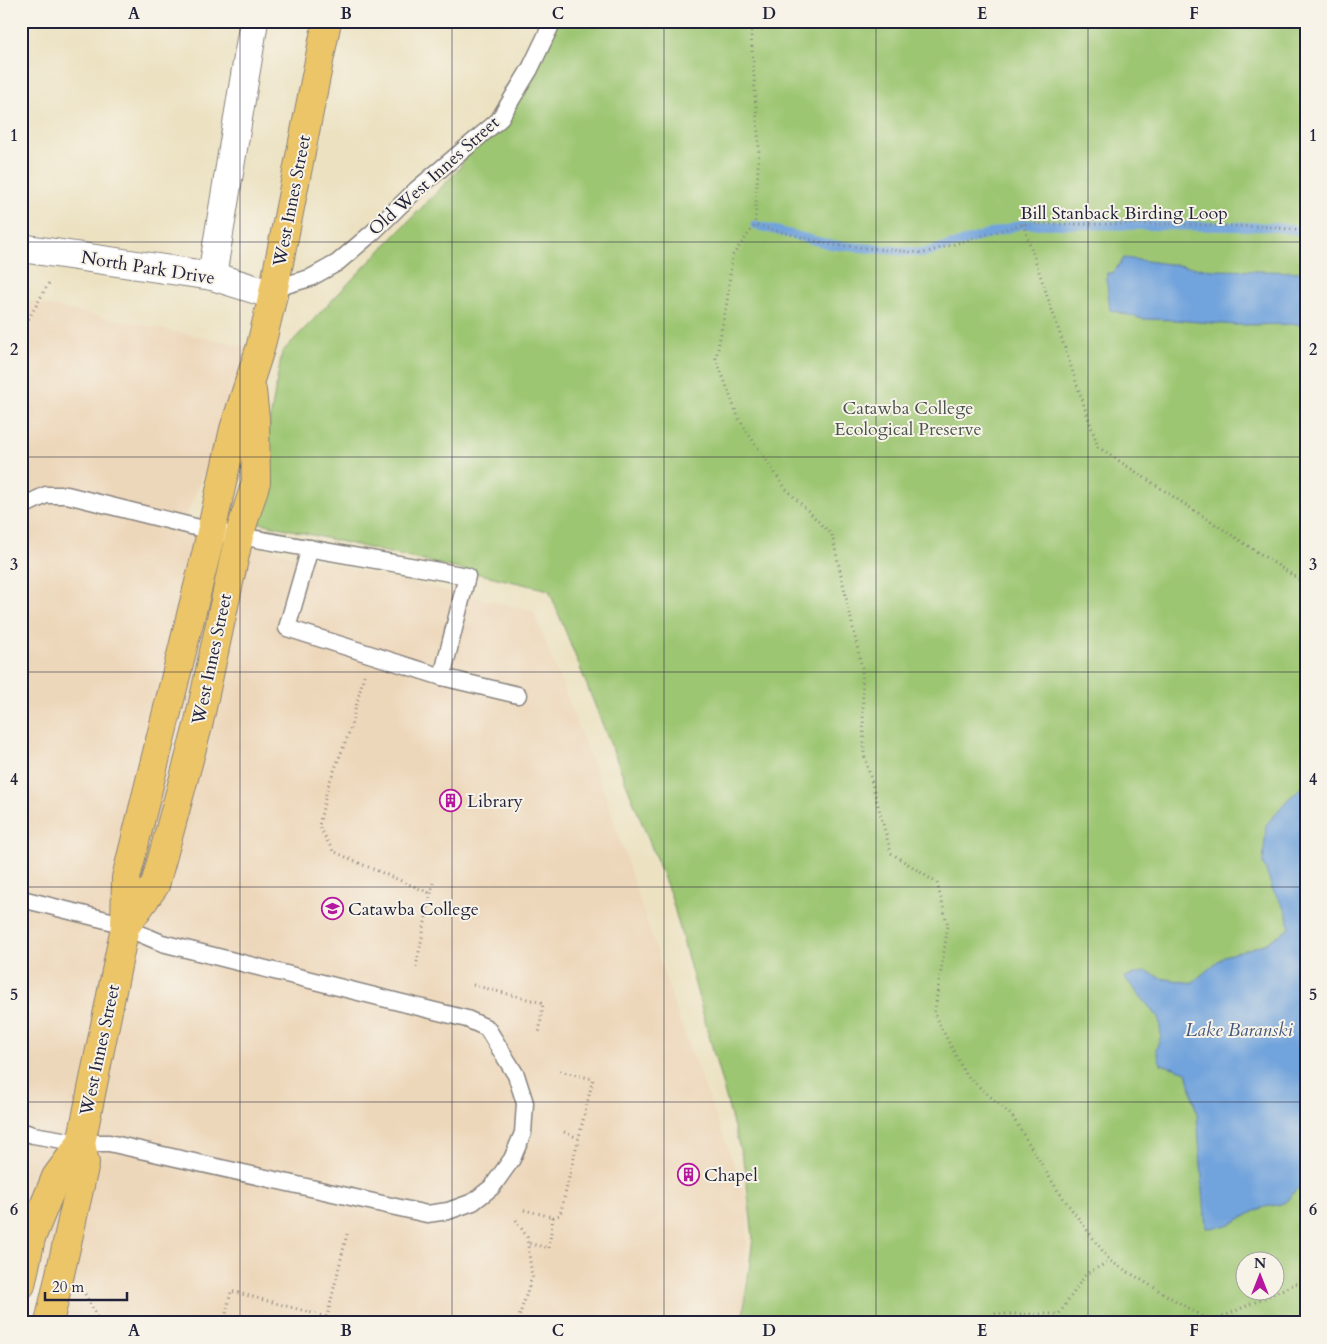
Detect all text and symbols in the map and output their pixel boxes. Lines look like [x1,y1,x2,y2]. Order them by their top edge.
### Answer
text: A [128,3,140,25]
text: B [340,3,352,25]
text: C [552,3,564,25]
text: D [762,3,776,25]
text: E [977,3,987,25]
text: F [1189,3,1199,25]
street label: Old West Innes Street [363,110,505,242]
text: 1 [10,125,18,147]
text: 1 [1309,125,1317,147]
street label: West Innes Street [267,133,317,270]
street label: Bill Stanback Birding Loop [1020,201,1228,226]
street label: North Park Drive [79,245,217,291]
text: 2 [10,339,18,361]
text: 2 [1309,339,1317,361]
park label: Catawba College Ecological Preserve [834,396,982,442]
text: 3 [10,554,18,576]
text: 3 [1309,554,1317,576]
street label: West Innes Street [186,591,238,728]
text: 4 [10,769,18,791]
text: 4 [1309,769,1317,791]
building icon: Library [439,789,463,813]
place label: Library [467,789,524,814]
school or university icon: Catawba College [320,897,344,921]
place label: Catawba College [348,897,479,922]
street label: West Innes Street [74,982,126,1119]
text: 5 [10,984,18,1006]
text: 5 [1309,984,1317,1006]
water label: Lake Baranski [1185,1017,1294,1043]
building icon: Chapel [676,1163,700,1187]
place label: Chapel [704,1163,758,1188]
text: 6 [10,1199,18,1221]
text: 6 [1309,1199,1317,1221]
north arrow [1234,1252,1284,1302]
text: N [1254,1254,1266,1273]
scale bar [45,1269,128,1301]
text: 20 m [52,1277,84,1297]
text: A [128,1320,140,1342]
text: B [340,1320,352,1342]
text: C [552,1320,564,1342]
text: D [762,1320,776,1342]
text: E [977,1320,987,1342]
text: F [1189,1320,1199,1342]

